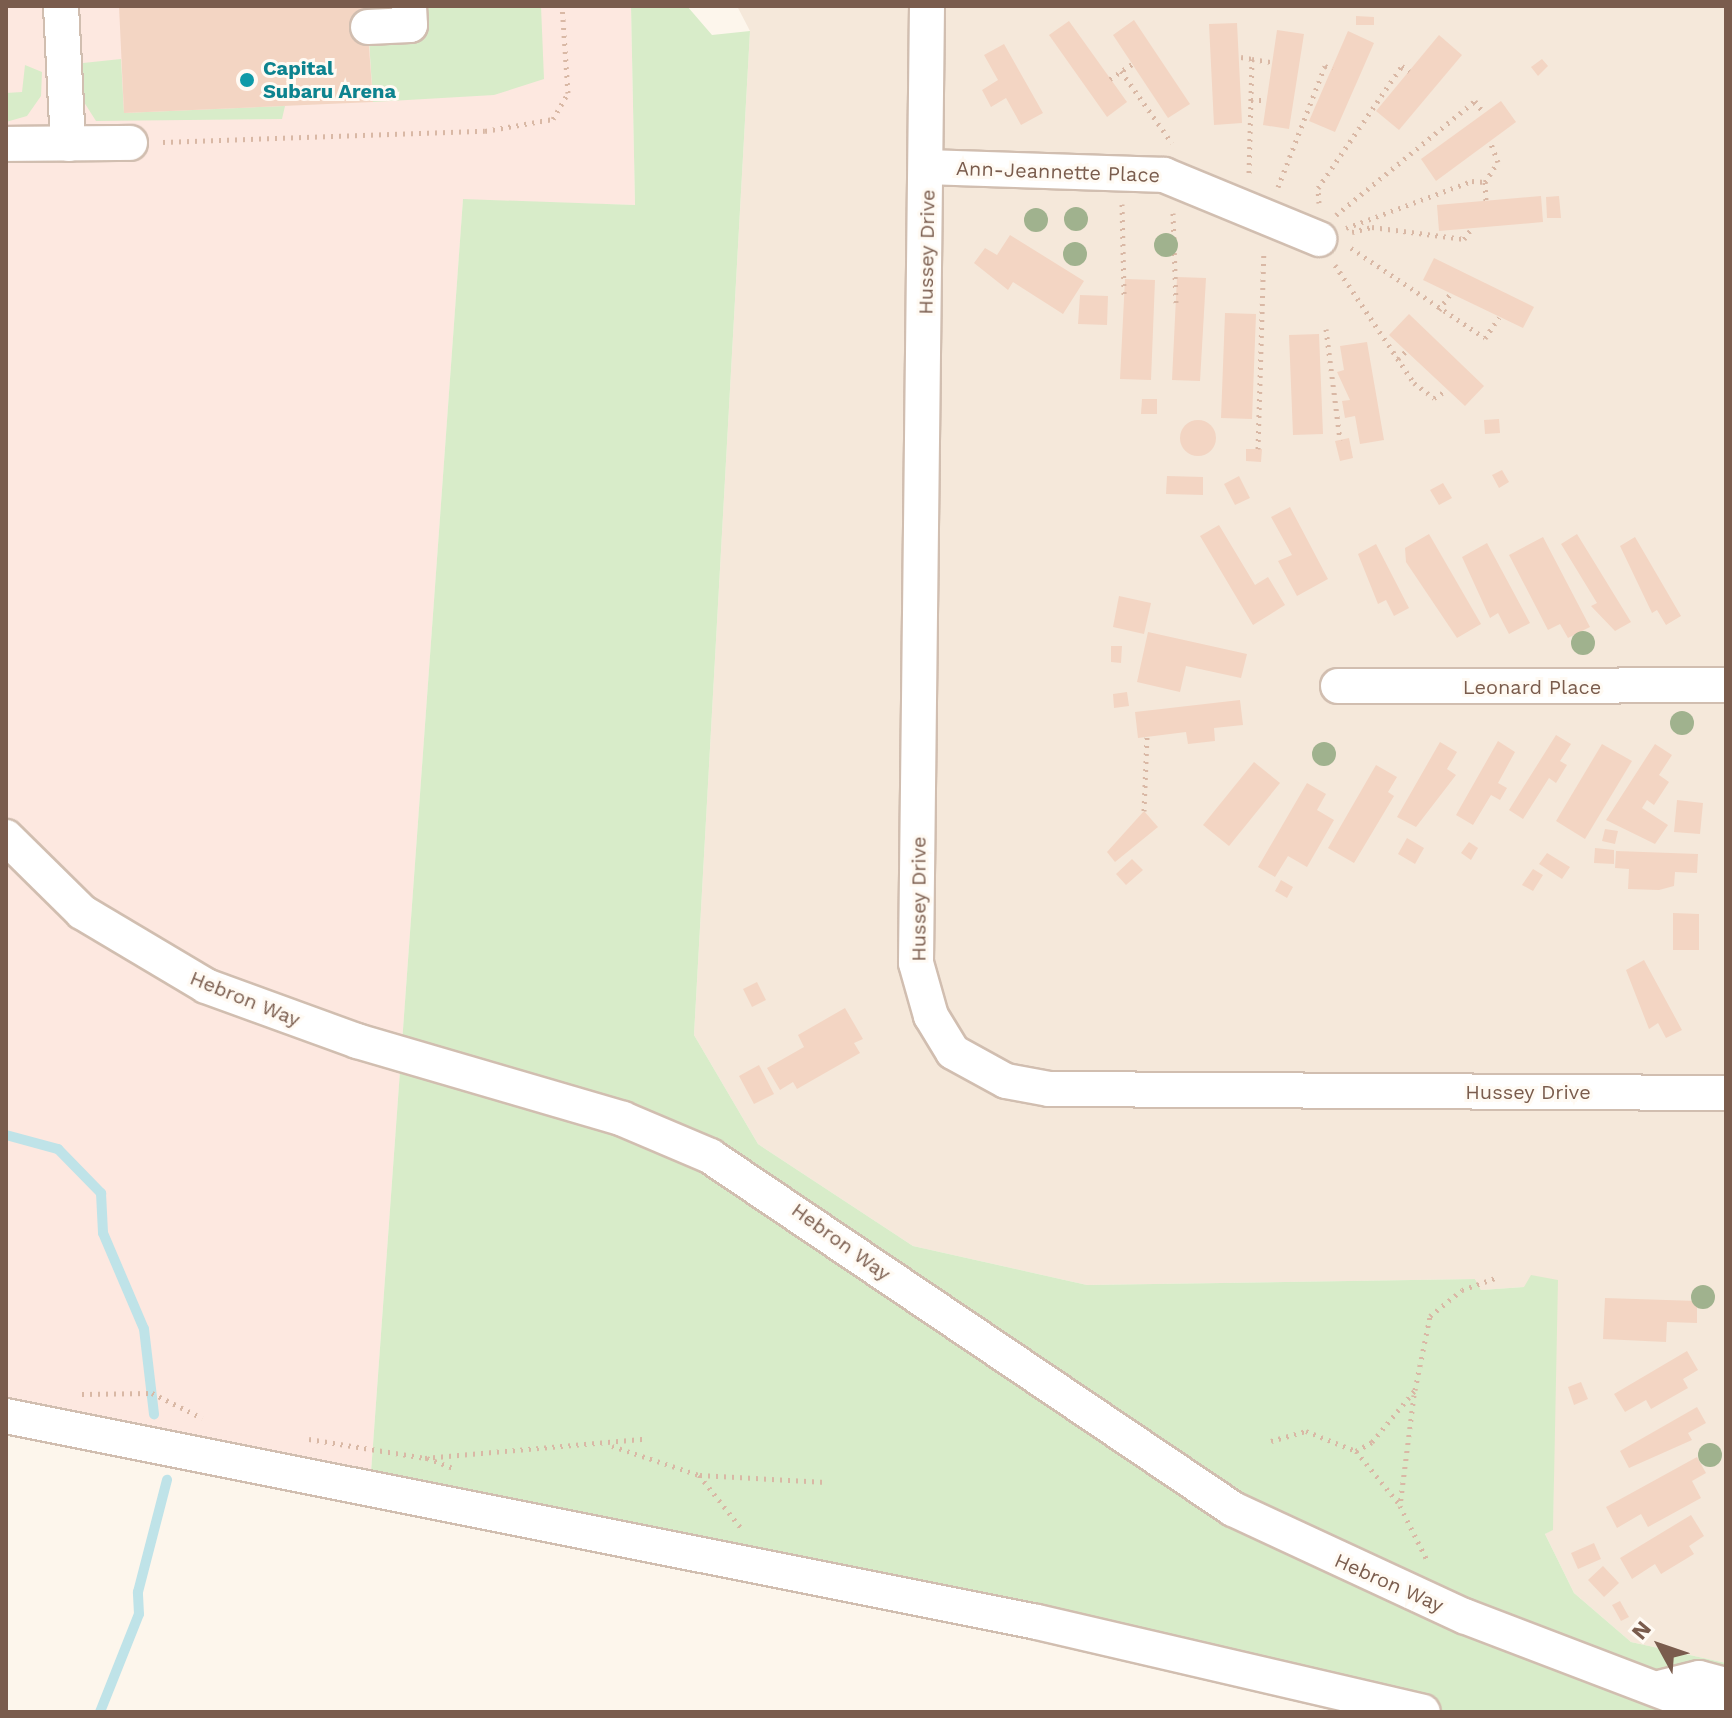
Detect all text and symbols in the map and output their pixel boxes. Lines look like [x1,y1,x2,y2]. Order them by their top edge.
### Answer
place label: Capital Subaru Arena [263,56,397,103]
marker: Capital Subaru Arena [238,71,256,89]
street label: Ann-Jeannette Place [955,156,1161,188]
street label: Hussey Drive [914,189,940,315]
street label: Leonard Place [1463,675,1601,699]
street label: Hussey Drive [907,836,931,962]
street label: Hebron Way [186,966,304,1032]
street label: Hussey Drive [1465,1080,1591,1104]
street label: Hebron Way [787,1198,895,1286]
street label: Hebron Way [1331,1548,1447,1618]
north arrow [1620,1606,1700,1686]
text: N [1626,1616,1656,1645]

